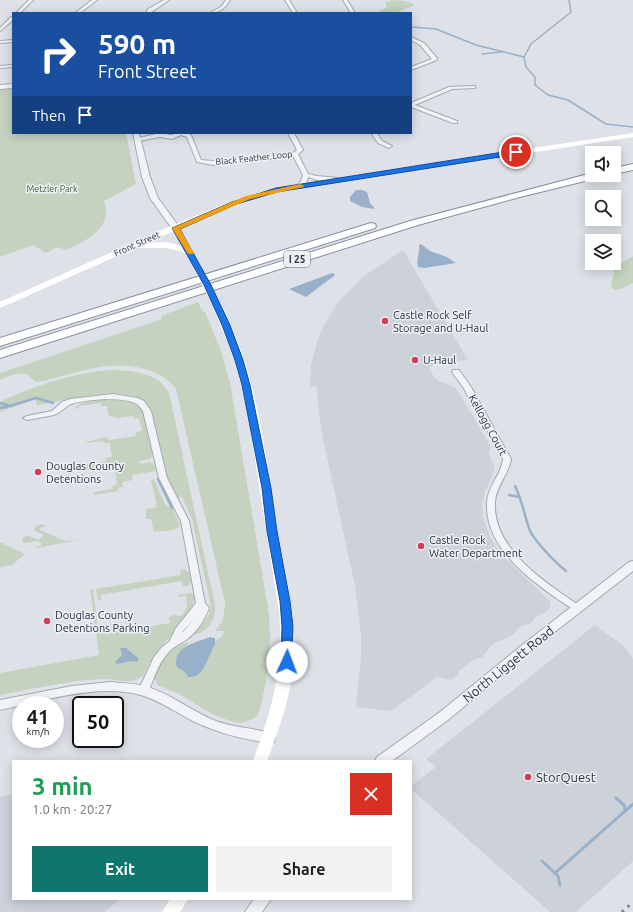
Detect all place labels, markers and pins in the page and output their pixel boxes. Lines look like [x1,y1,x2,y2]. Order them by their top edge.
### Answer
pin [499,135,533,169]
place label: Castle Rock Self Storage and U-Haul [393,309,488,334]
marker: Castle Rock Self Storage and U-Haul [380,316,390,326]
place label: U-Haul [423,354,456,366]
marker: U-Haul [410,355,420,365]
place label: Douglas County Detentions [46,460,125,485]
marker: Douglas County Detentions [33,467,43,477]
place label: Castle Rock Water Department [429,534,523,559]
marker: Castle Rock Water Department [416,541,426,551]
place label: Douglas County Detentions Parking [55,609,150,634]
marker: Douglas County Detentions Parking [42,616,52,626]
place label: StorQuest [536,770,596,785]
marker: StorQuest [523,772,533,782]

